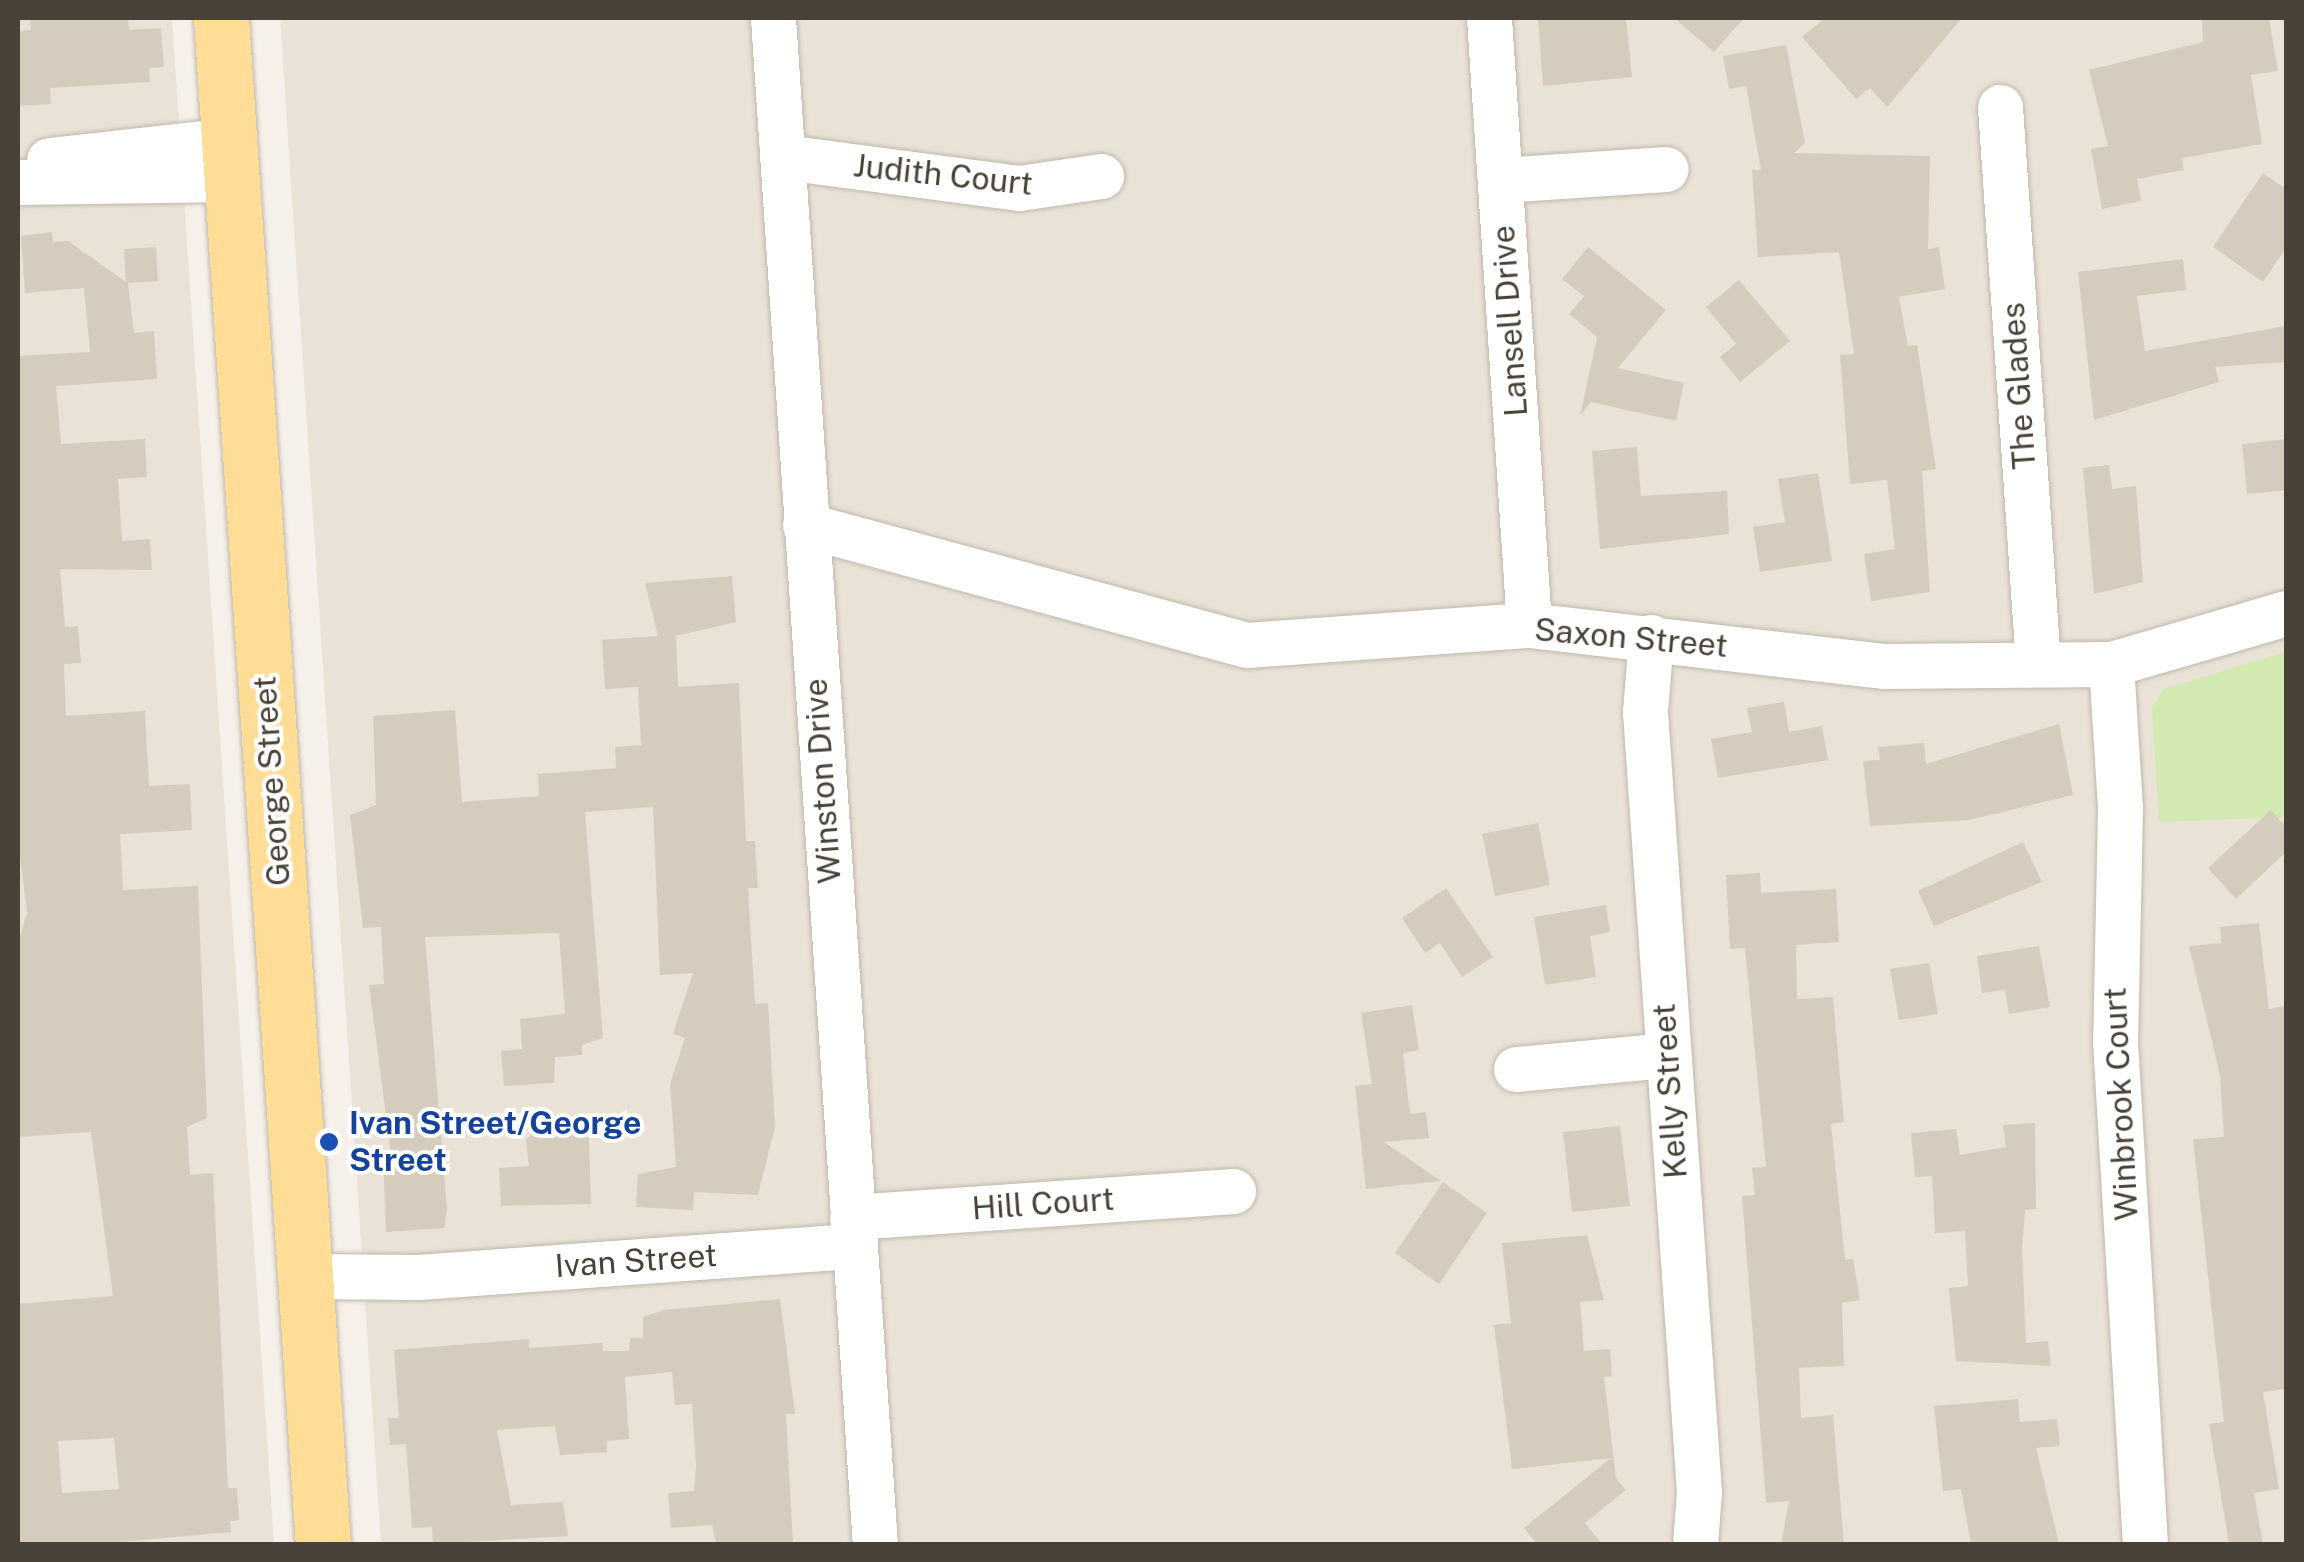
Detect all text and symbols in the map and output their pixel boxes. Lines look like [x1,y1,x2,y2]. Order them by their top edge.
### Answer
street label: Judith Court [851,146,1035,204]
street label: Lansell Drive [1484,224,1536,418]
street label: The Glades [1994,301,2044,471]
street label: Saxon Street [1533,610,1729,666]
street label: George Street [246,675,298,887]
street label: Winston Drive [797,677,849,885]
street label: Winbrook Court [2096,986,2146,1222]
street label: Kelly Street [1645,1002,1695,1180]
place label: Ivan Street/George Street [349,1105,641,1180]
marker: Ivan Street/George Street [318,1131,340,1153]
street label: Hill Court [971,1180,1115,1228]
street label: Ivan Street [554,1236,718,1286]

